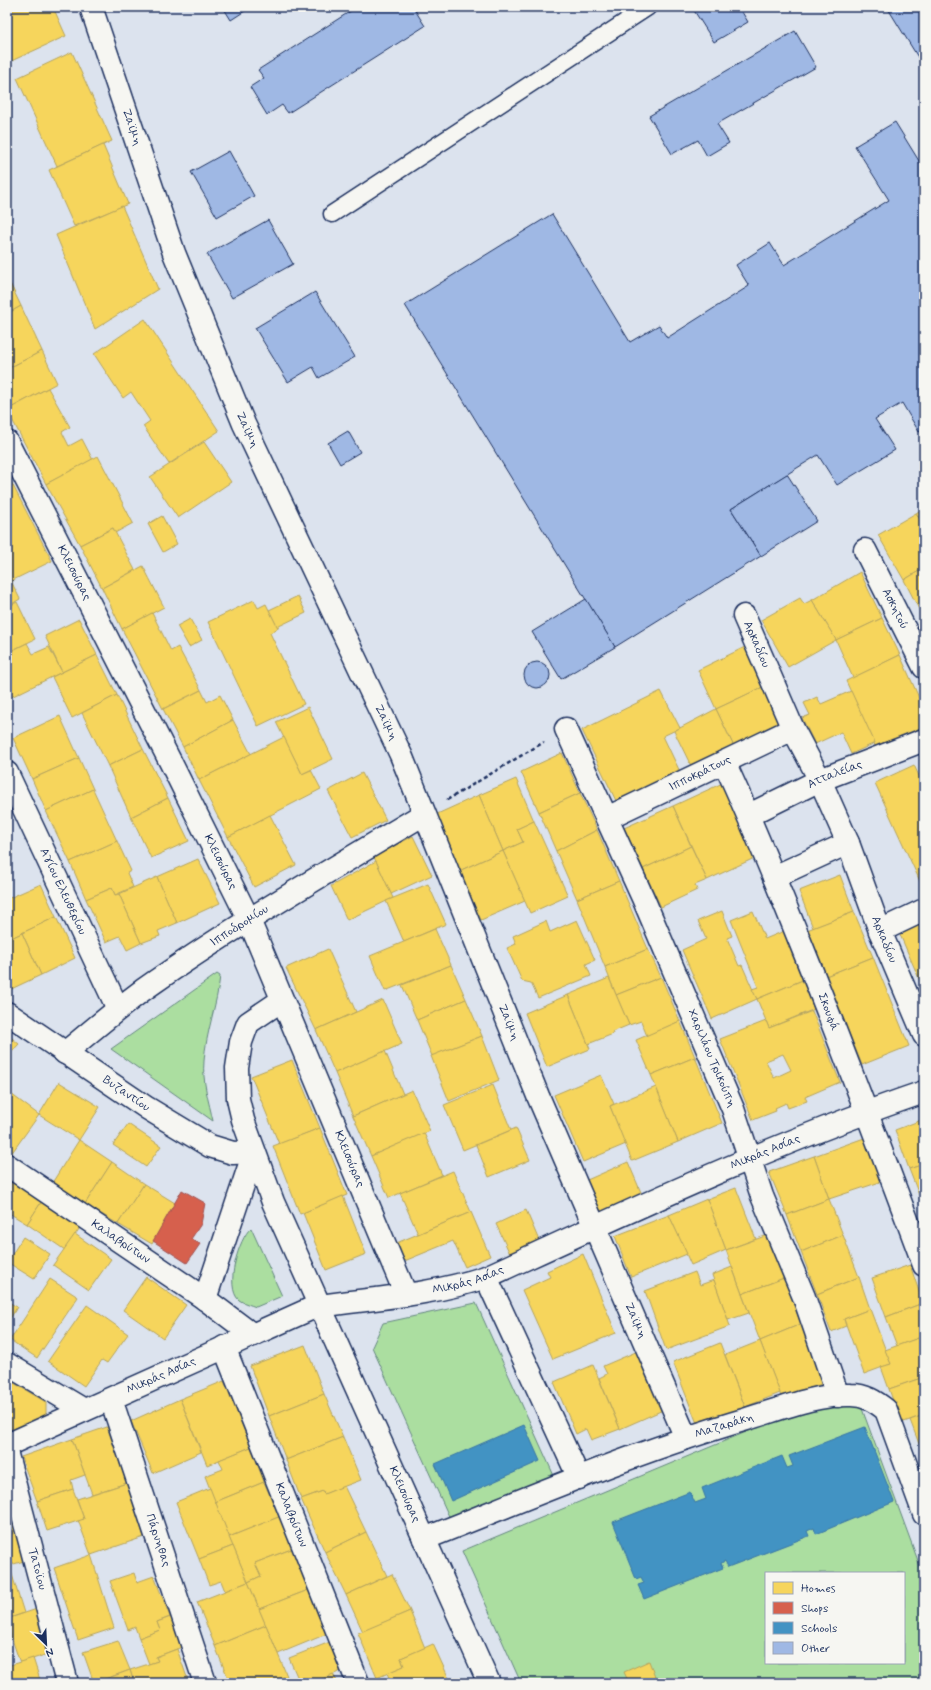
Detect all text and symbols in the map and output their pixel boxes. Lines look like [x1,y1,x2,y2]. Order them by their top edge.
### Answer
street label: Ζαϊμη [118,107,145,148]
street label: Ζαϊμη [232,410,262,451]
street label: Κλεισούρας [53,543,95,603]
street label: Ασκητού [878,586,912,632]
street label: Αρκαδίου [739,619,774,671]
street label: Ζαϊμη [370,702,401,743]
street label: Ιπποκράτους [666,752,734,795]
street label: Ατταλείας [805,757,865,793]
street label: Κλεισούρας [200,832,241,892]
street label: Αγίου Ελευθερίου [36,846,90,938]
street label: Ιπποδρομίου [207,901,272,951]
street label: Αρκαδίου [867,914,901,966]
street label: Σκουφά [813,991,843,1034]
street label: Ζαϊμη [494,1002,523,1043]
street label: Χαριλάου Τρικούπη [683,1007,739,1110]
street label: Βυζαντίου [99,1072,153,1116]
street label: Κλεισούρας [330,1128,368,1190]
street label: Μικράς Ασίας [728,1131,802,1174]
street label: Καλαβρύτων [88,1216,153,1268]
street label: Μικράς Ασίας [431,1262,506,1298]
street label: Ζαϊμη [620,1300,650,1341]
street label: Μικράς Ασίας [124,1353,198,1398]
street label: Μαζαράκη [693,1409,756,1443]
street label: Κλεισούρας [385,1464,424,1525]
street label: Καλαβρύτων [271,1480,311,1550]
street label: Πάρνηθας [142,1512,174,1569]
street label: Τατοϊου [24,1546,50,1592]
legend [765,1572,905,1664]
text: Homes [801,1581,836,1597]
text: Shops [801,1601,828,1617]
text: Schools [801,1621,837,1637]
north arrow [26,1624,66,1664]
text: Other [801,1641,830,1657]
text: N [43,1644,56,1660]

